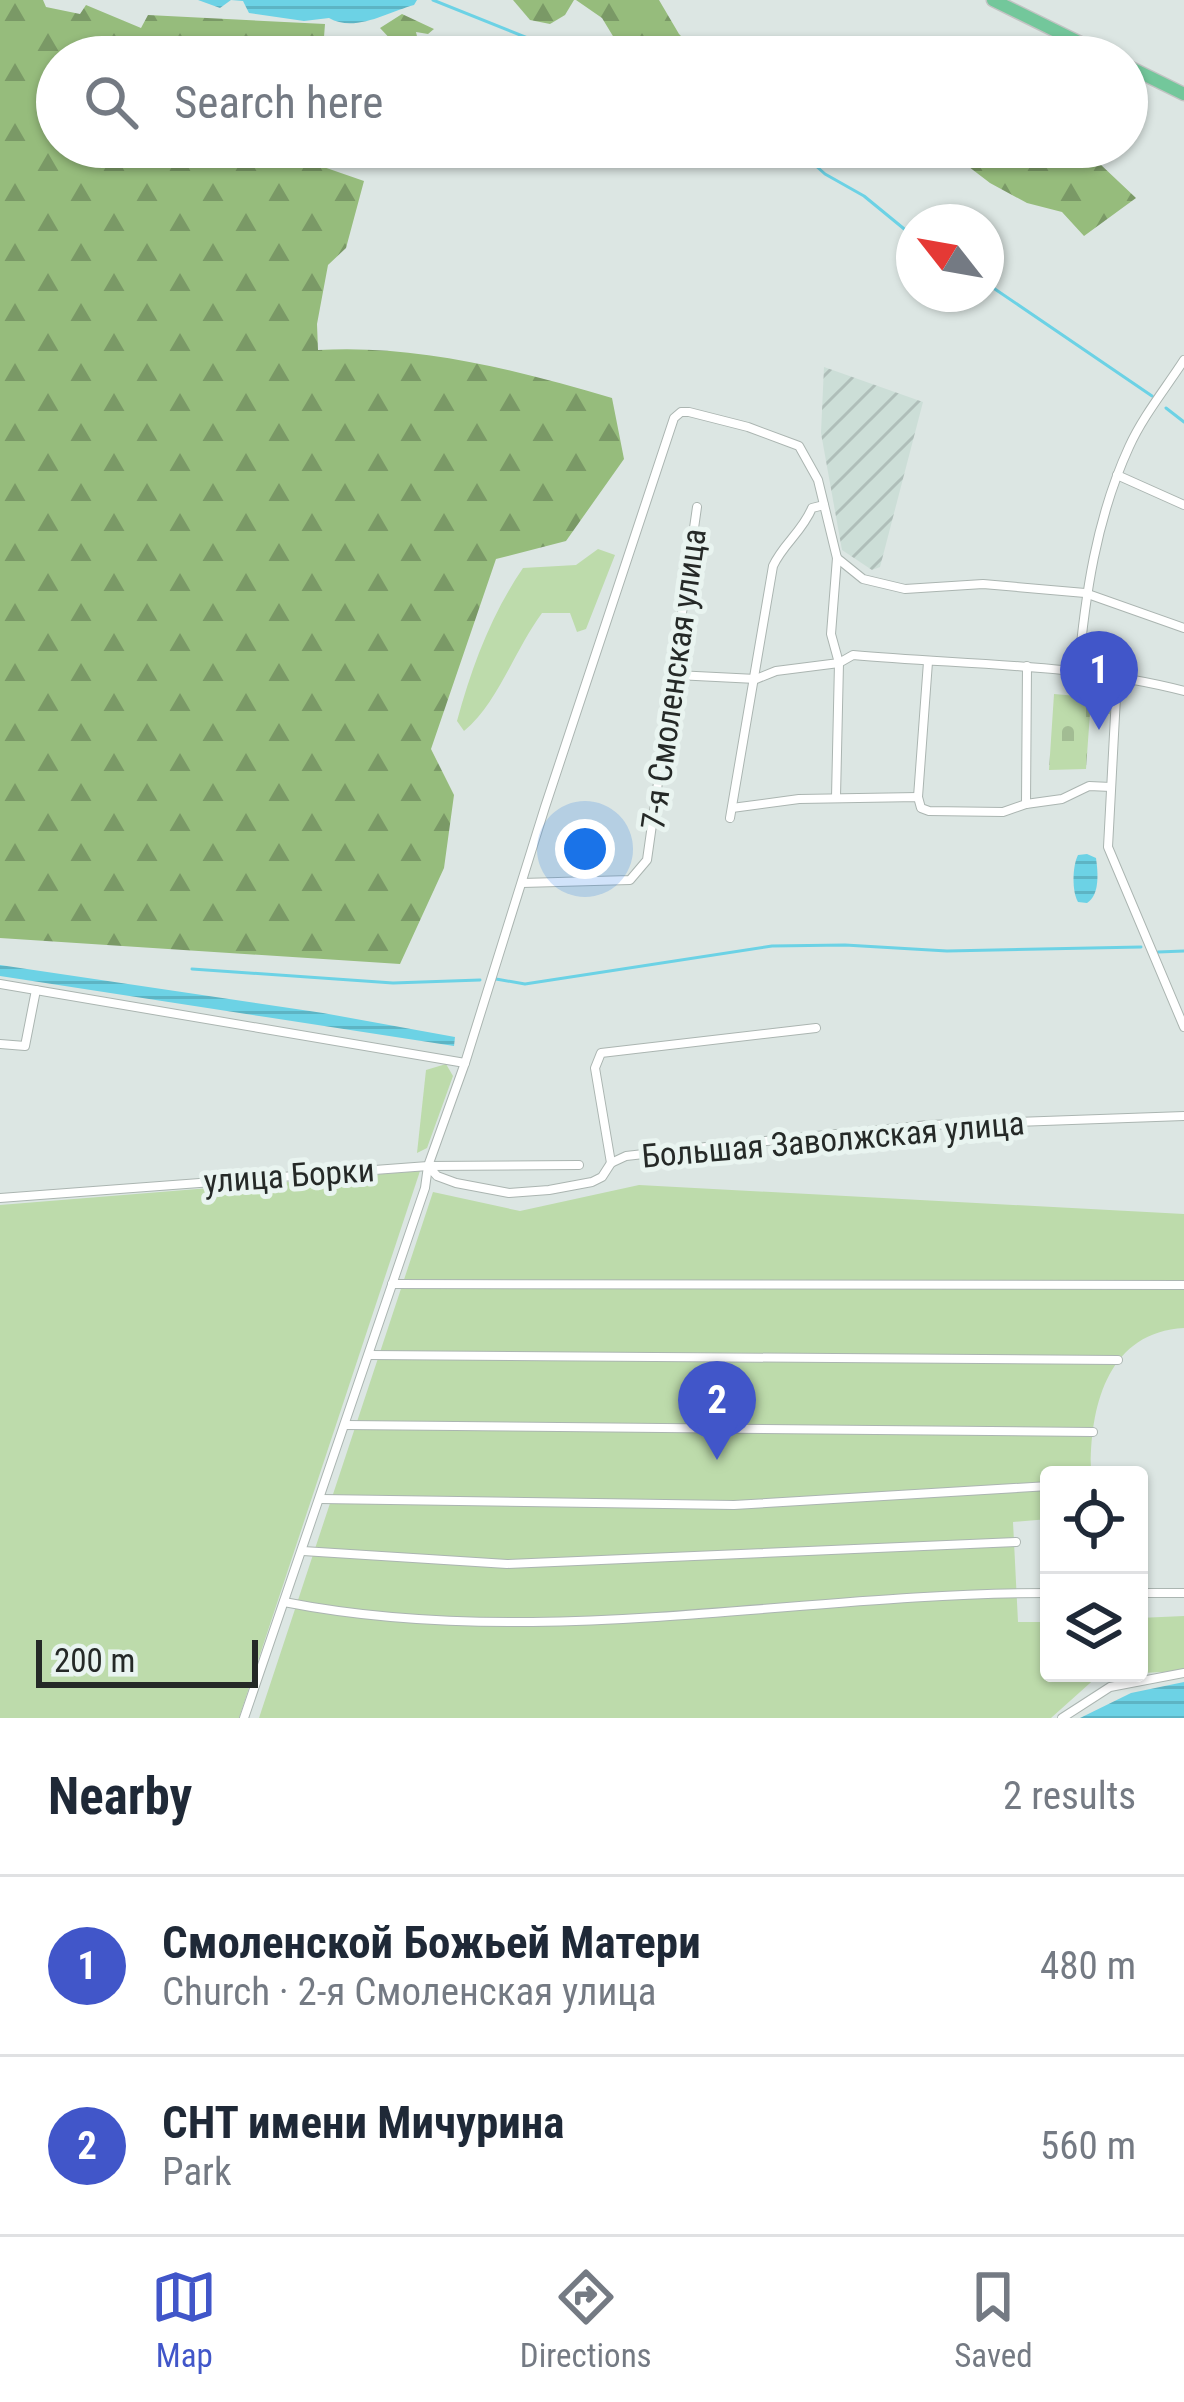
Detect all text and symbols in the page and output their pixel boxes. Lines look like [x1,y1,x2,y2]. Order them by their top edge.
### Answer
search box [36,36,1148,168]
icon: search [78,69,144,135]
text: Search here [174,76,383,129]
north arrow [896,204,1004,312]
street label: 7-я Смоленская улица [633,526,714,832]
pin: 1 [1060,631,1138,730]
your location [555,819,615,879]
street label: Большая Заволжская улица [640,1103,1026,1176]
street label: улица Борки [202,1150,376,1201]
pin: 2 [678,1361,756,1460]
map controls [1040,1466,1148,1682]
button: locate [1040,1466,1148,1574]
button: layers [1040,1574,1148,1682]
scale bar [36,1634,258,1687]
text: 200 m [54,1641,135,1680]
text: Nearby [48,1767,192,1826]
text: 2 results [1003,1773,1136,1819]
text: Смоленской Божьей Матери [162,1916,701,1969]
text: 1 [77,1943,97,1989]
text: 480 m [1040,1943,1136,1989]
text: Church · 2-я Смоленская улица [162,1969,656,2015]
text: СНТ имени Мичурина [162,2096,565,2149]
text: 2 [77,2123,97,2169]
text: 560 m [1040,2123,1136,2169]
text: Park [162,2149,232,2195]
tab: Map [151,2264,217,2375]
tab: Directions [520,2264,652,2375]
tab: Saved [954,2264,1033,2375]

